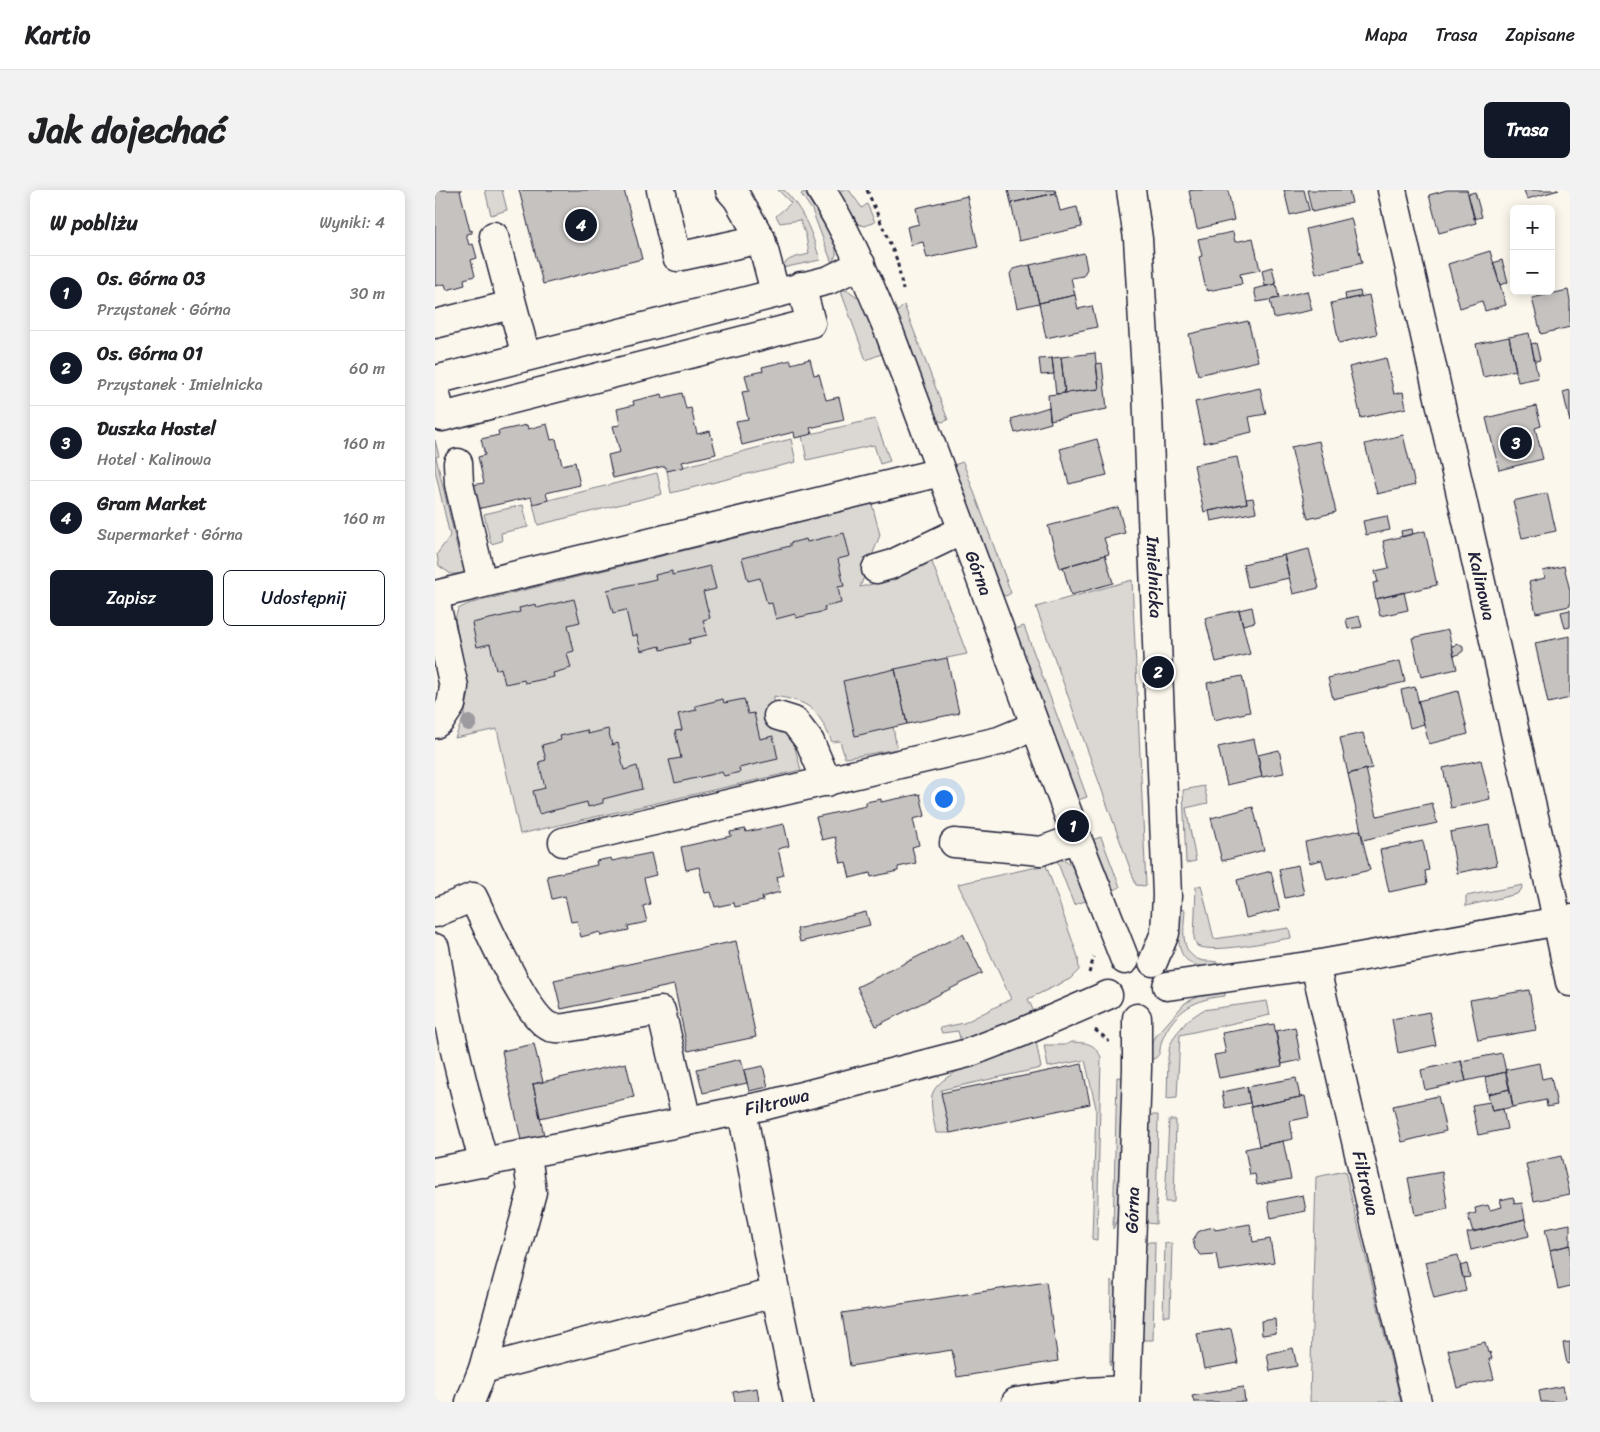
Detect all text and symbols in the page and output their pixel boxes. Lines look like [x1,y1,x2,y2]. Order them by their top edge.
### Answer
text: Kartio [25,14,90,56]
text: Mapa [1365,19,1407,51]
text: Trasa [1435,19,1477,51]
text: Zapisane [1505,19,1575,51]
text: Jak dojechać [30,99,226,161]
button: Trasa [1484,102,1570,158]
text: W pobliżu [50,204,138,242]
map controls [1510,205,1555,295]
button: + [1510,205,1555,250]
pin: 4 [565,206,597,244]
text: Wyniki: 4 [319,208,385,237]
button: − [1510,250,1555,295]
text: Os. Górna 03 [97,262,205,295]
text: 1 [63,279,69,308]
text: 30 m [350,279,385,308]
text: Przystanek · Górna [97,295,231,324]
text: Os. Górna 01 [97,337,203,370]
text: 2 [61,354,71,383]
text: 60 m [349,354,385,383]
text: Przystanek · Imielnicka [97,370,263,399]
text: Duszka Hostel [97,412,216,445]
pin: 3 [1500,424,1532,462]
text: 3 [62,429,70,458]
text: 160 m [342,429,385,458]
text: Hotel · Kalinowa [97,445,211,474]
text: Gram Market [97,487,207,520]
text: 4 [61,504,71,533]
text: 160 m [342,504,385,533]
text: Supermarket · Górna [97,520,243,549]
street label: Imielnicka [1137,534,1172,619]
street label: Górna [956,546,1002,601]
street label: Kalinowa [1458,548,1505,624]
button: Zapisz [50,570,213,626]
button: Udostępnij [223,570,385,626]
pin: 2 [1142,653,1174,691]
your location [931,786,957,812]
pin: 1 [1057,807,1089,845]
street label: Filtrowa [742,1079,813,1125]
street label: Filtrowa [1343,1147,1389,1219]
street label: Górna [1116,1186,1149,1234]

